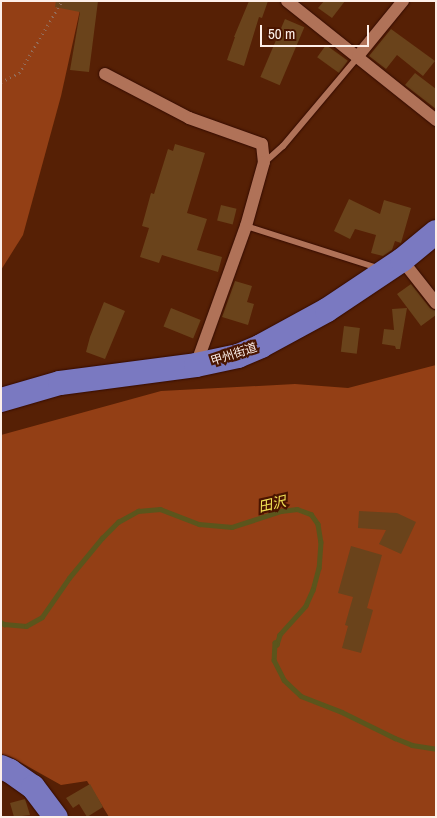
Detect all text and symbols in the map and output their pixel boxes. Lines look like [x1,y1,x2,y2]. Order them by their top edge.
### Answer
scale bar [262,15,371,47]
text: 50 m [268,23,295,44]
street label: 甲州街道 [209,341,259,369]
water label: 田沢 [256,493,288,515]

